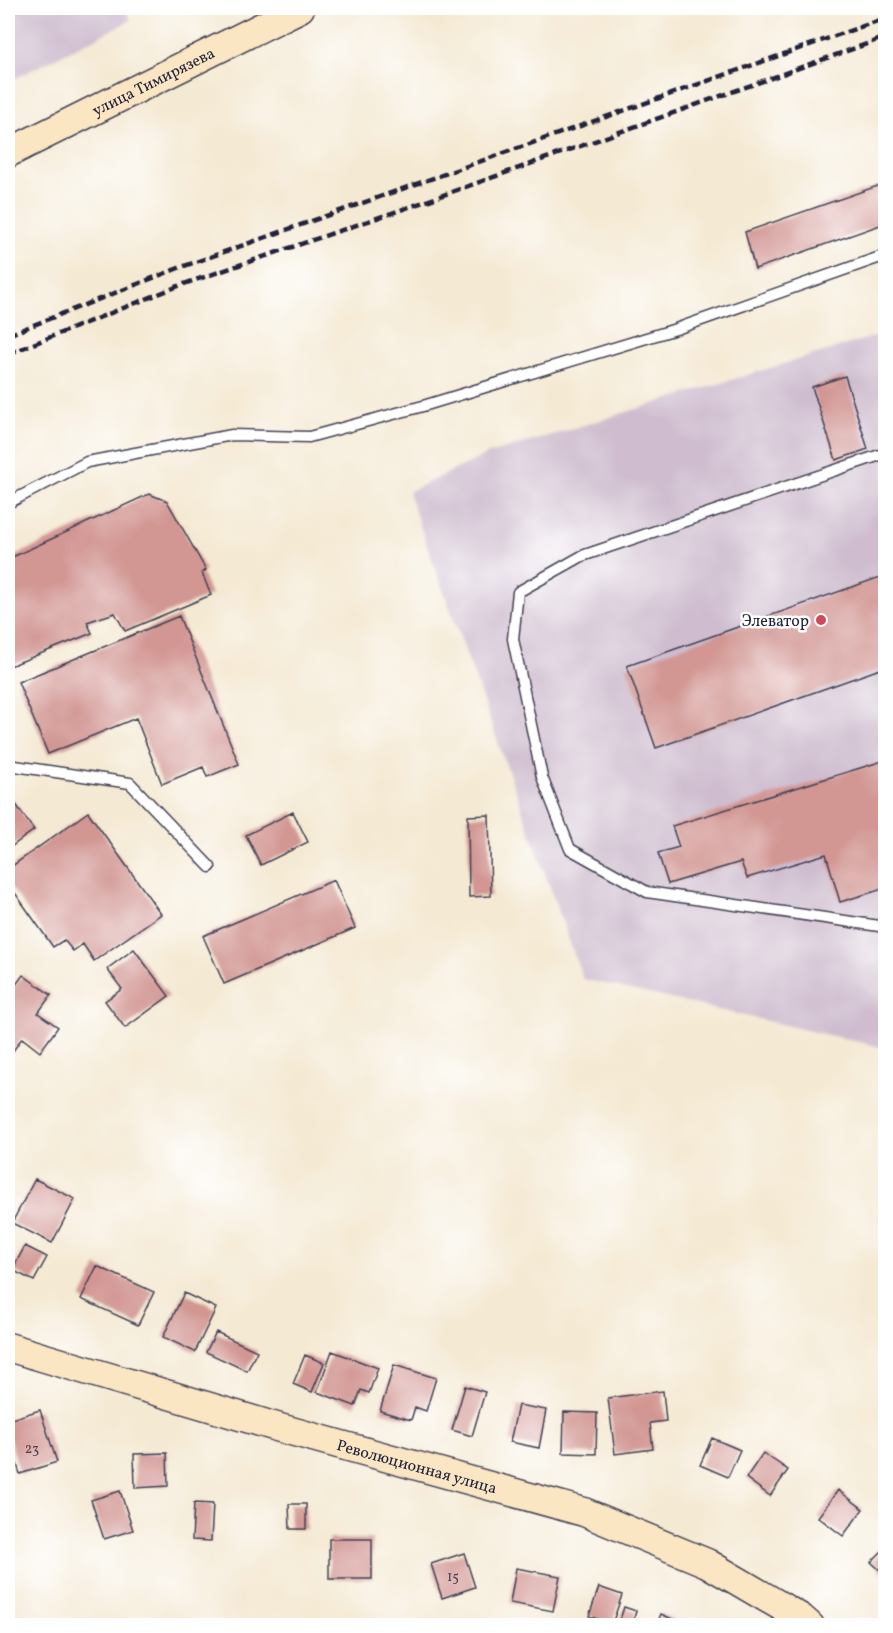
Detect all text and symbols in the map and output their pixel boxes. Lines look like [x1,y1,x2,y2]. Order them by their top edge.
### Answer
street label: улица Тимирязева [89,43,219,123]
place label: Элеватор [742,611,809,633]
marker: Элеватор [814,613,828,627]
street label: Революционная улица [334,1435,499,1500]
house number: 23 [25,1440,39,1459]
house number: 15 [447,1568,459,1587]

